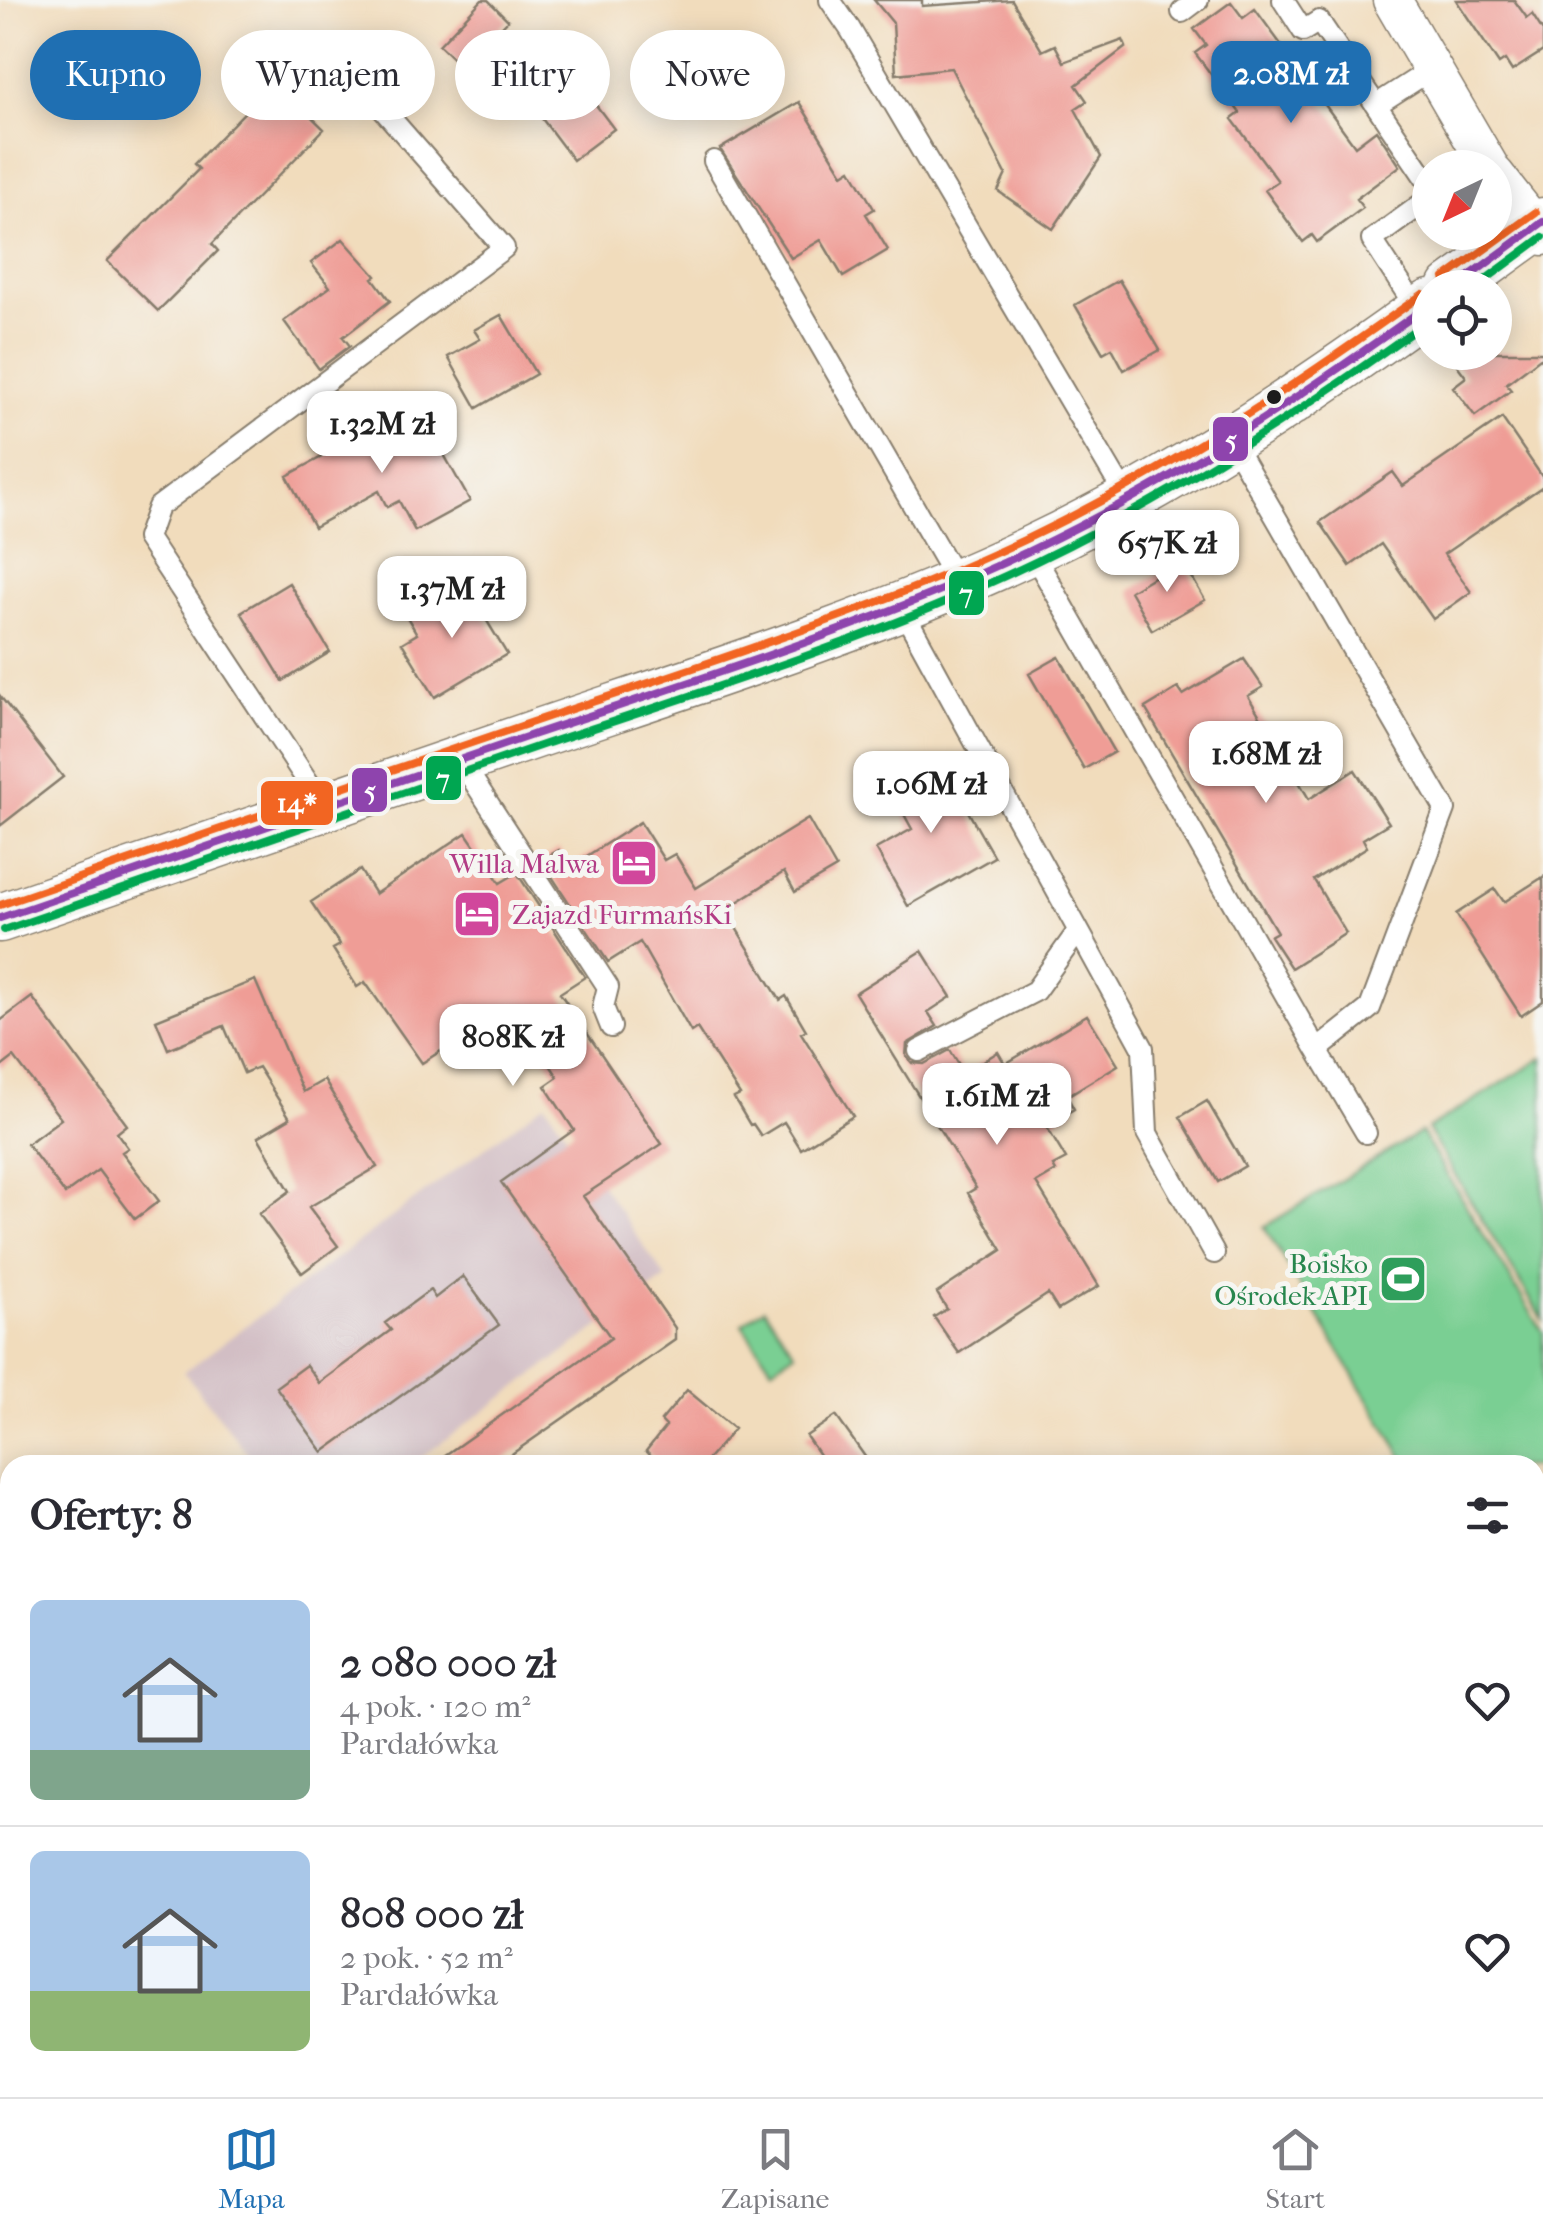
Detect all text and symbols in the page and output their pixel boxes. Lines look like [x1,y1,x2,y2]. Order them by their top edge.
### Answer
chip: Kupno [30,30,201,120]
chip: Wynajem [221,30,435,120]
chip: Filtry [455,30,610,120]
chip: Nowe [630,30,785,120]
pin: 2.08M zł [1188,41,1394,126]
text: 2.08M zł [1233,55,1349,92]
north arrow [1412,150,1512,250]
map controls [1412,150,1512,370]
button: locate [1412,270,1512,370]
unlabelled marker [1264,387,1284,407]
pin: 1.32M zł [279,391,485,476]
text: 1.32M zł [329,405,435,442]
line badge: 5 [1211,415,1250,463]
text: 5 [1225,423,1237,456]
pin: 657K zł [1075,510,1259,595]
text: 657K zł [1117,524,1217,561]
pin: 1.37M zł [349,556,555,641]
line badge: 7 [947,569,986,617]
text: 1.37M zł [399,570,505,607]
text: 7 [958,577,973,610]
pin: 1.68M zł [1163,721,1369,806]
text: 1.68M zł [1211,735,1321,772]
pin: 1.06M zł [828,751,1034,836]
line badge: 7 [424,754,463,802]
text: 7 [435,762,450,795]
text: 1.06M zł [875,765,987,802]
line badge: 5 [350,766,389,814]
text: 5 [364,774,376,807]
line badge: 14* [259,779,335,827]
text: 14* [277,786,317,820]
hotel icon: Willa Malwa [608,837,660,889]
place label: Willa Malwa [448,847,600,880]
hotel icon: Zajazd FurmańsKi [451,888,503,940]
place label: Zajazd FurmańsKi [512,898,732,931]
pin: 808K zł [421,1004,605,1089]
text: 808K zł [462,1018,564,1055]
pin: 1.61M zł [894,1063,1100,1148]
text: 1.61M zł [944,1077,1050,1114]
place label: Boisko Ośrodek API [1214,1247,1368,1312]
sports icon: Boisko Ośrodek API [1377,1253,1429,1305]
icon: filters [1460,1488,1515,1543]
text: Oferty: 8 [30,1491,193,1540]
text: 2 080 000 zł [340,1639,556,1688]
icon: home [110,1640,230,1760]
icon: heart [1460,1673,1515,1728]
text: 4 pok. · 120 m² [340,1688,530,1725]
text: Pardałówka [340,1725,498,1762]
text: 808 000 zł [340,1890,523,1939]
icon: home [110,1891,230,2011]
icon: heart [1460,1924,1515,1979]
text: 2 pok. · 52 m² [340,1939,513,1976]
text: Pardałówka [340,1976,498,2013]
tab: Mapa [218,2122,285,2215]
tab: Zapisane [721,2122,829,2215]
tab: Start [1265,2122,1325,2215]

